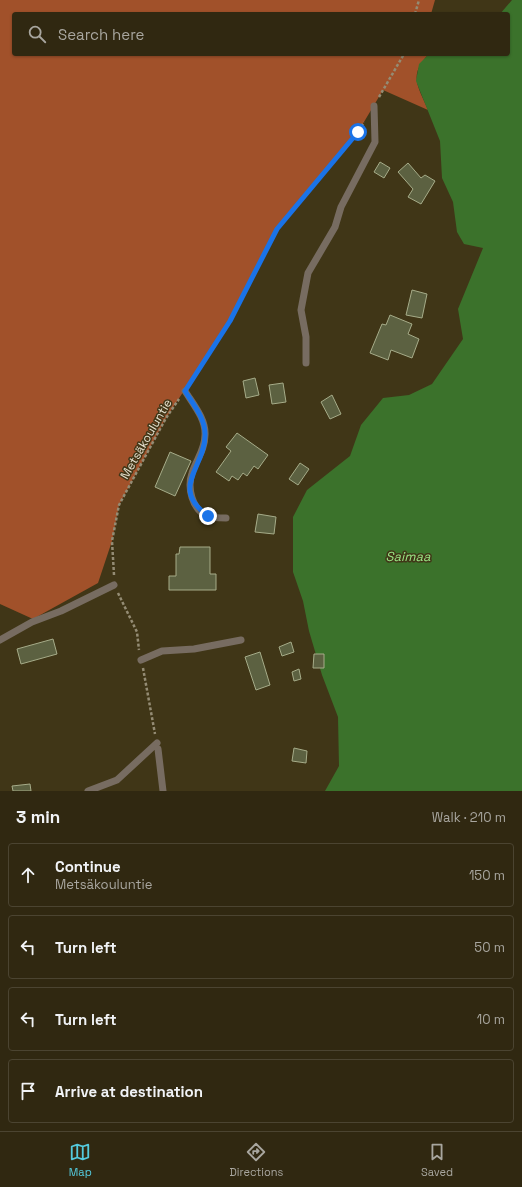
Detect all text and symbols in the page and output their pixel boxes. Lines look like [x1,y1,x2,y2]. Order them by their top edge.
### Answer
search box [12,12,510,56]
icon: search [26,23,48,45]
text: Search here [58,25,144,44]
route start [349,123,367,141]
street label: Metsäkouluntie [117,396,175,482]
route end [199,507,217,525]
water label: Saimaa [386,548,431,565]
text: 3 min [16,806,60,828]
text: Walk · 210 m [432,809,506,826]
text: Continue [55,857,121,876]
icon: ahead [17,864,39,886]
text: 150 m [469,867,505,884]
text: Metsäkouluntie [55,876,152,893]
icon: left [17,936,39,958]
text: Turn left [55,938,117,957]
text: 50 m [474,939,505,956]
icon: left [17,1008,39,1030]
text: Turn left [55,1010,117,1029]
text: 10 m [477,1011,505,1028]
icon: arrive [17,1080,39,1102]
text: Arrive at destination [55,1082,203,1101]
tab: Map [69,1141,92,1179]
tab: Directions [229,1141,283,1179]
tab: Saved [421,1141,453,1179]

